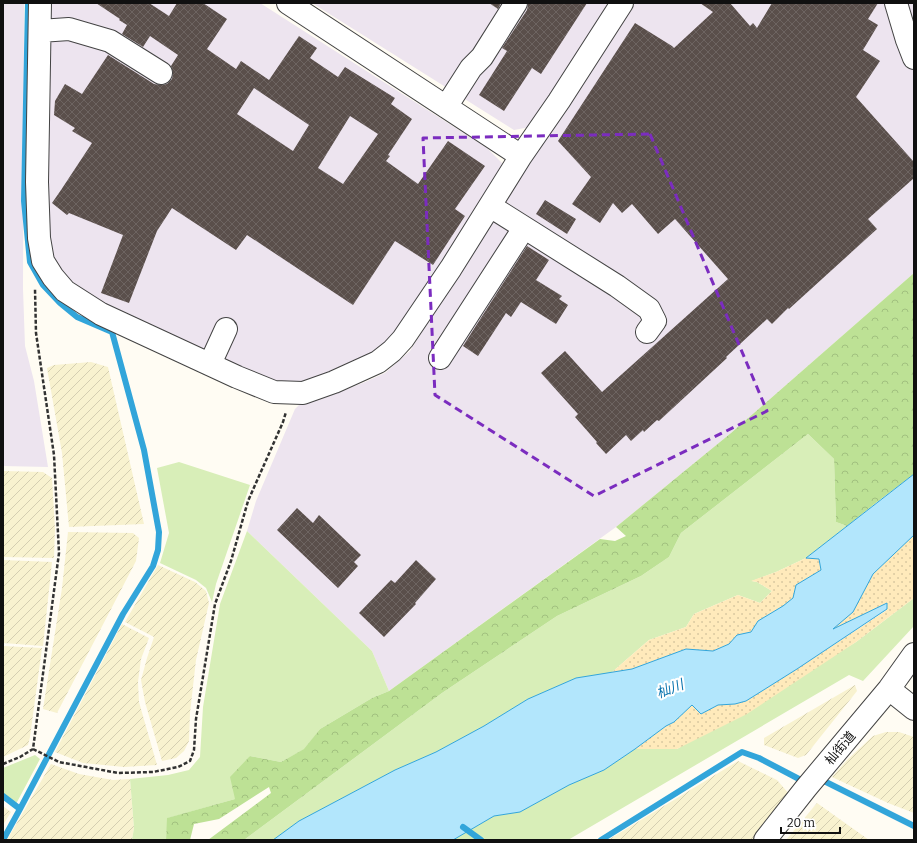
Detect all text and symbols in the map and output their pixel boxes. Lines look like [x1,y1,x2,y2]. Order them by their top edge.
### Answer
water label: 杣川 [654,675,688,702]
street label: 杣街道 [822,728,858,768]
scale bar [781,809,840,835]
text: 20 m [787,816,816,830]

